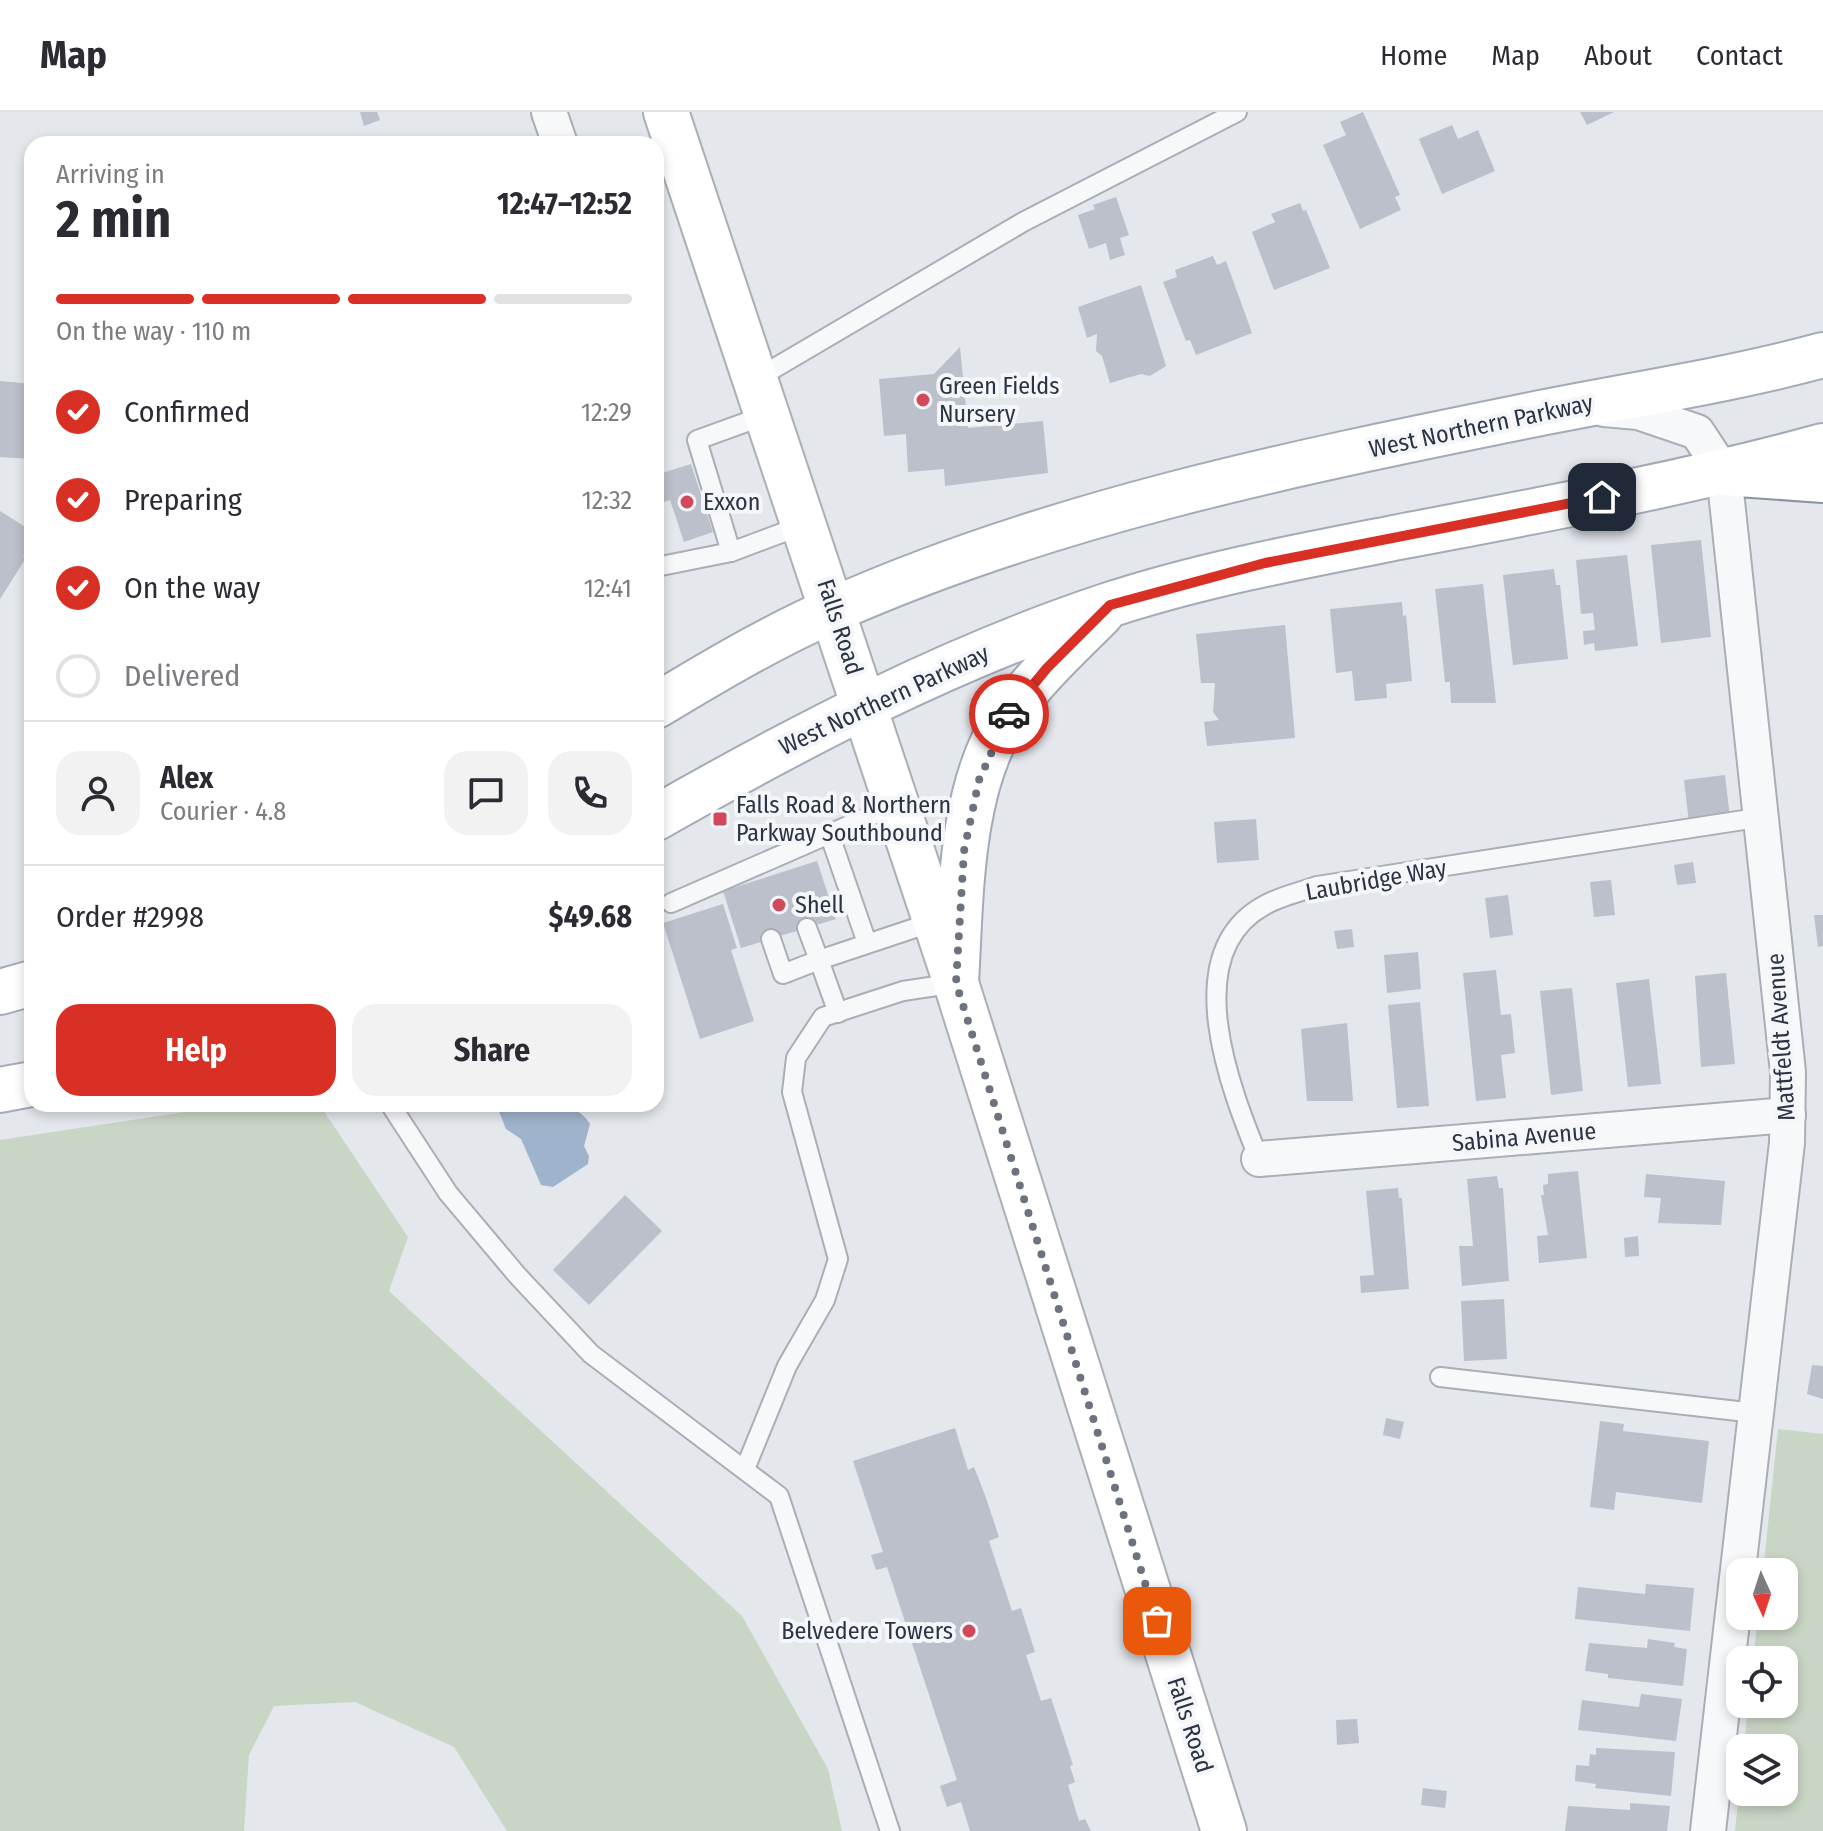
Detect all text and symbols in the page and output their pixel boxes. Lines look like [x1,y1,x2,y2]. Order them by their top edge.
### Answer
text: Map [40,32,107,78]
text: Home [1380,39,1447,72]
text: Map [1491,39,1540,72]
text: About [1584,39,1652,72]
text: Contact [1696,39,1783,72]
text: Arriving in [56,159,165,190]
text: 12:47–12:52 [497,186,632,222]
text: 2 min [56,188,171,251]
text: On the way · 110 m [56,316,251,347]
place label: Green Fields Nursery [939,372,1059,428]
street label: West Northern Parkway [1367,389,1596,463]
icon: check [56,390,100,434]
marker: Green Fields Nursery [914,391,932,409]
text: Confirmed [124,394,250,430]
text: 12:29 [581,397,632,428]
pin [1568,463,1636,531]
icon: home [1580,475,1624,519]
icon: check [56,478,100,522]
text: Preparing [124,482,242,518]
text: 12:32 [582,485,632,516]
place label: Exxon [703,488,760,516]
marker: Exxon [678,493,696,511]
icon: check [56,566,100,610]
text: On the way [124,570,260,606]
text: 12:41 [584,573,632,604]
street label: Falls Road [811,576,869,678]
street label: West Northern Parkway [775,639,994,761]
text: Delivered [124,658,240,694]
courier [969,674,1049,754]
icon: car [987,692,1031,736]
button: person [56,751,140,835]
button: chat [444,751,528,835]
button: phone [548,751,632,835]
text: Alex [160,760,213,796]
place label: Falls Road & Northern Parkway Southbound [736,791,951,847]
text: Courier · 4.8 [160,796,286,827]
marker: Falls Road & Northern Parkway Southbound [711,810,729,828]
street label: Laubridge Way [1303,854,1449,906]
place label: Shell [795,891,844,919]
marker: Shell [770,896,788,914]
text: Order #2998 [56,899,204,935]
text: $49.68 [549,899,632,935]
street label: Mattfeldt Avenue [1761,952,1801,1122]
button: Help [56,1004,336,1096]
button: Share [352,1004,632,1096]
street label: Sabina Avenue [1451,1117,1597,1157]
north arrow [1726,1558,1798,1630]
map controls [1726,1558,1798,1806]
pin [1123,1587,1191,1655]
icon: bag [1135,1599,1179,1643]
place label: Belvedere Towers [781,1617,953,1645]
marker: Belvedere Towers [960,1622,978,1640]
button: locate [1726,1646,1798,1718]
street label: Falls Road [1161,1674,1219,1776]
button: layers [1726,1734,1798,1806]

